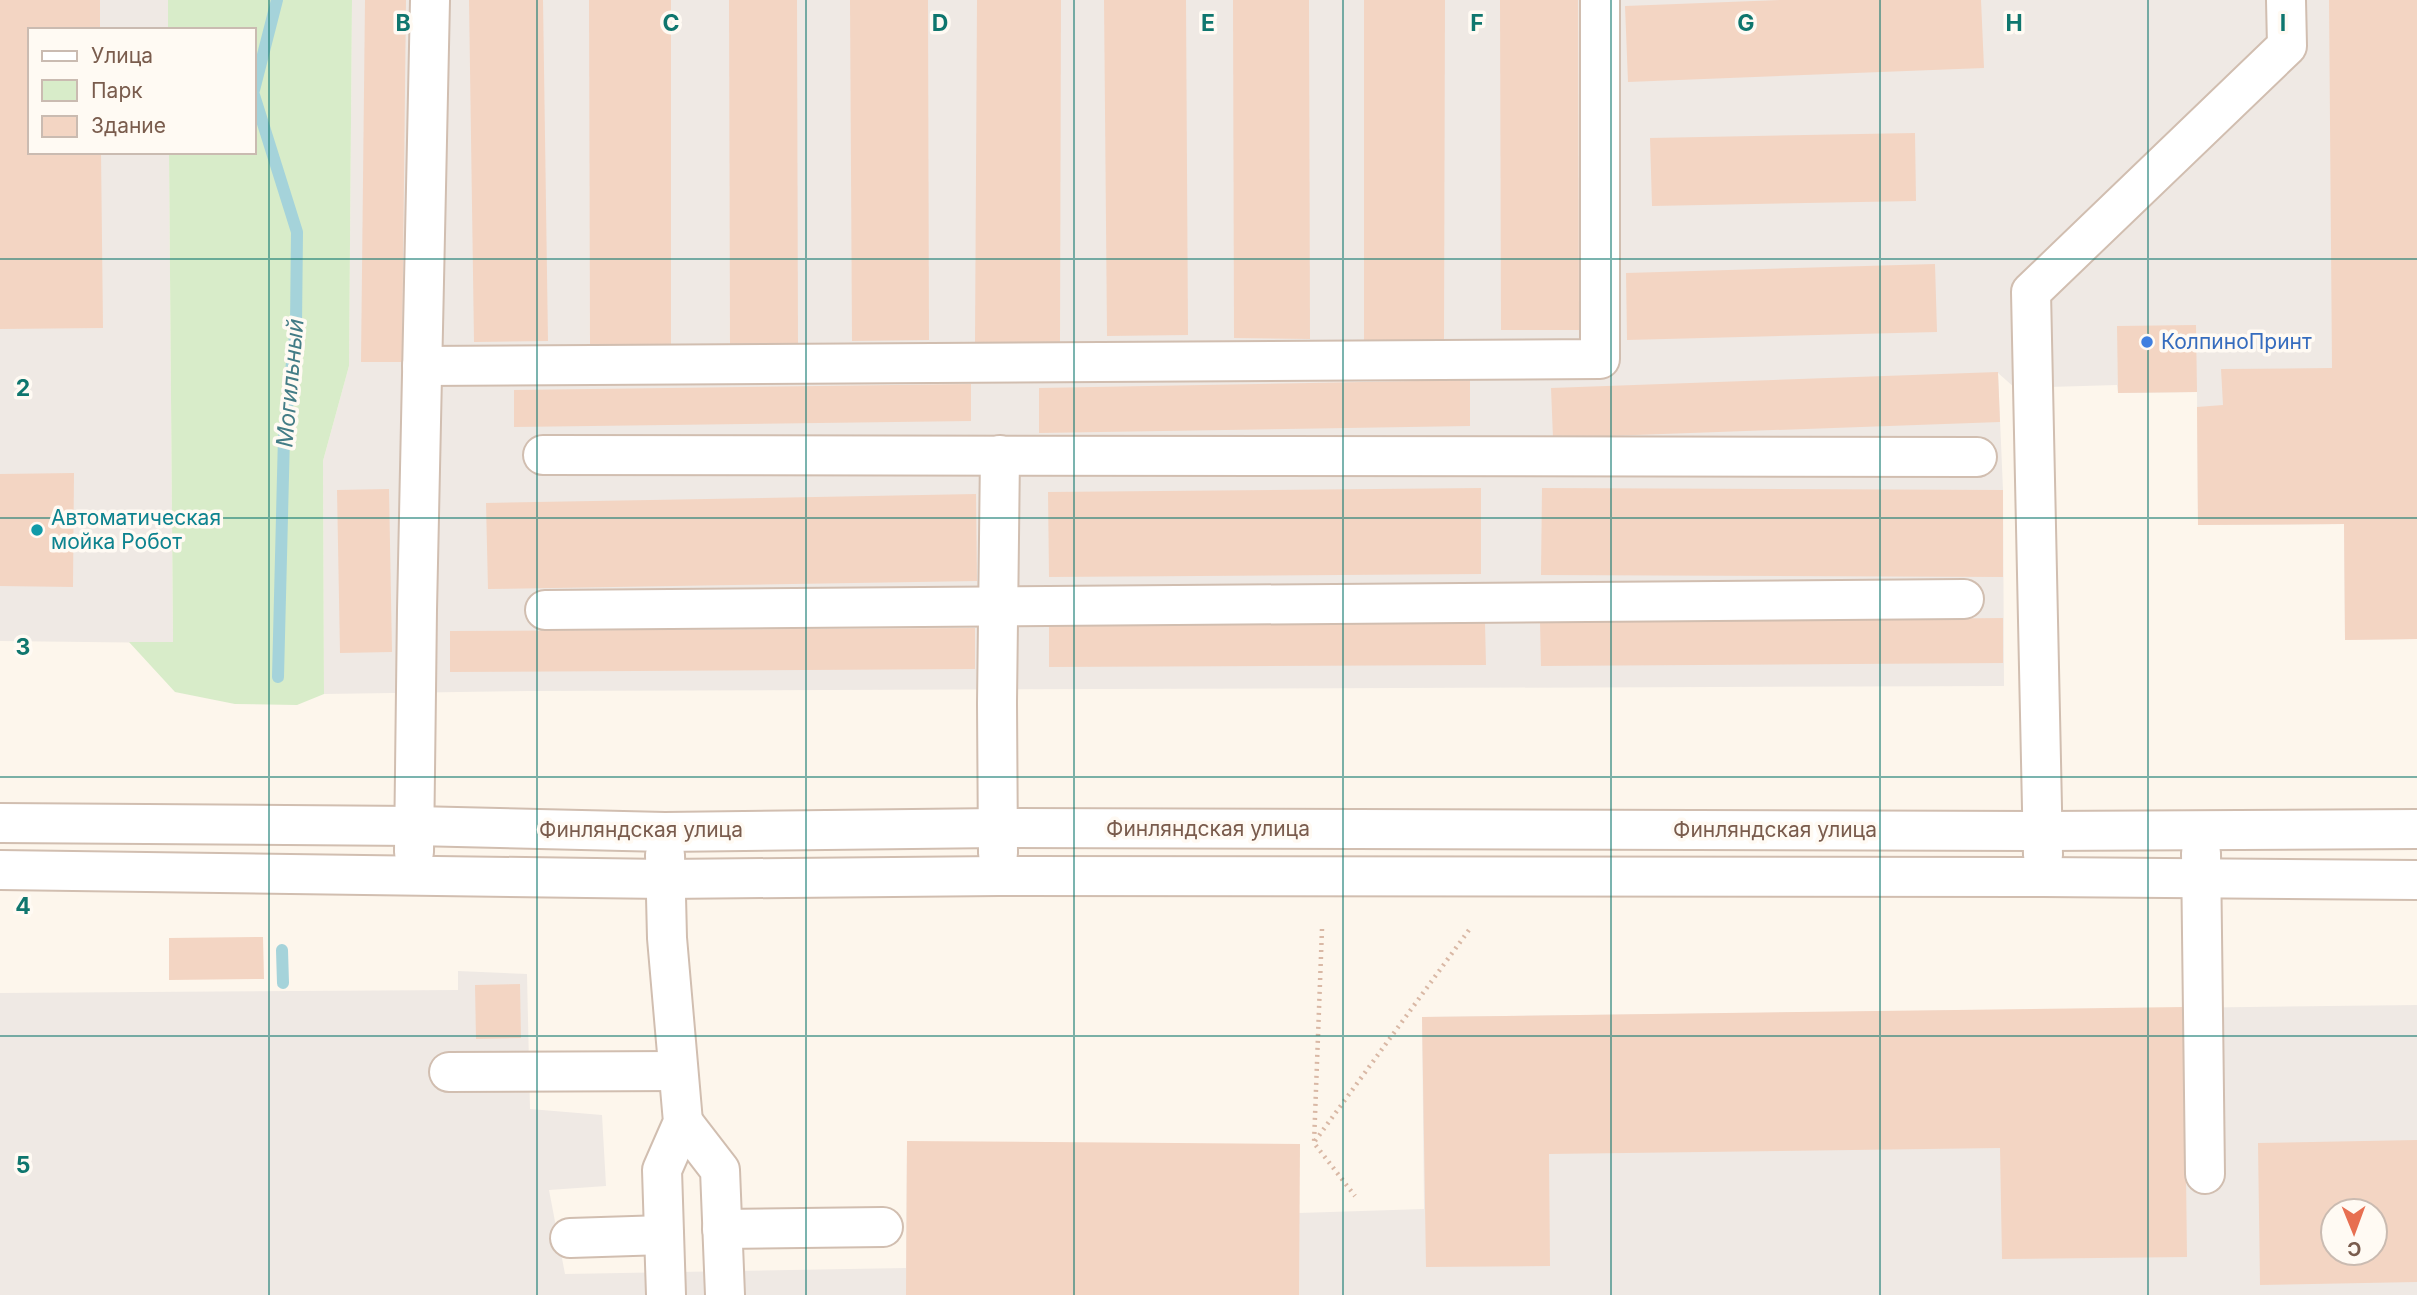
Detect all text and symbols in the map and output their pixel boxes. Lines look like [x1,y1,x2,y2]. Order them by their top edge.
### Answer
text: B [395,9,411,37]
text: C [662,9,680,37]
text: D [932,9,948,37]
text: E [1201,9,1215,37]
text: F [1470,9,1484,37]
text: G [1737,9,1755,37]
text: H [2005,9,2023,37]
text: I [2280,9,2286,37]
legend [28,28,256,154]
text: Улица [91,43,153,68]
text: Парк [91,78,143,103]
text: Здание [91,113,166,138]
water label: Могильный [270,318,310,448]
place label: КолпиноПринт [2161,329,2312,354]
marker: КолпиноПринт [2139,334,2155,350]
text: 2 [16,374,30,402]
place label: Автоматическая мойка Робот [51,505,221,554]
marker: Автоматическая мойка Робот [29,522,45,538]
text: 3 [16,633,30,661]
street label: Финляндская улица [1106,816,1310,841]
street label: Финляндская улица [539,817,743,842]
street label: Финляндская улица [1673,817,1877,842]
text: 4 [15,892,31,920]
text: 5 [16,1151,30,1179]
north arrow [2319,1197,2389,1267]
text: С [2347,1237,2362,1260]

